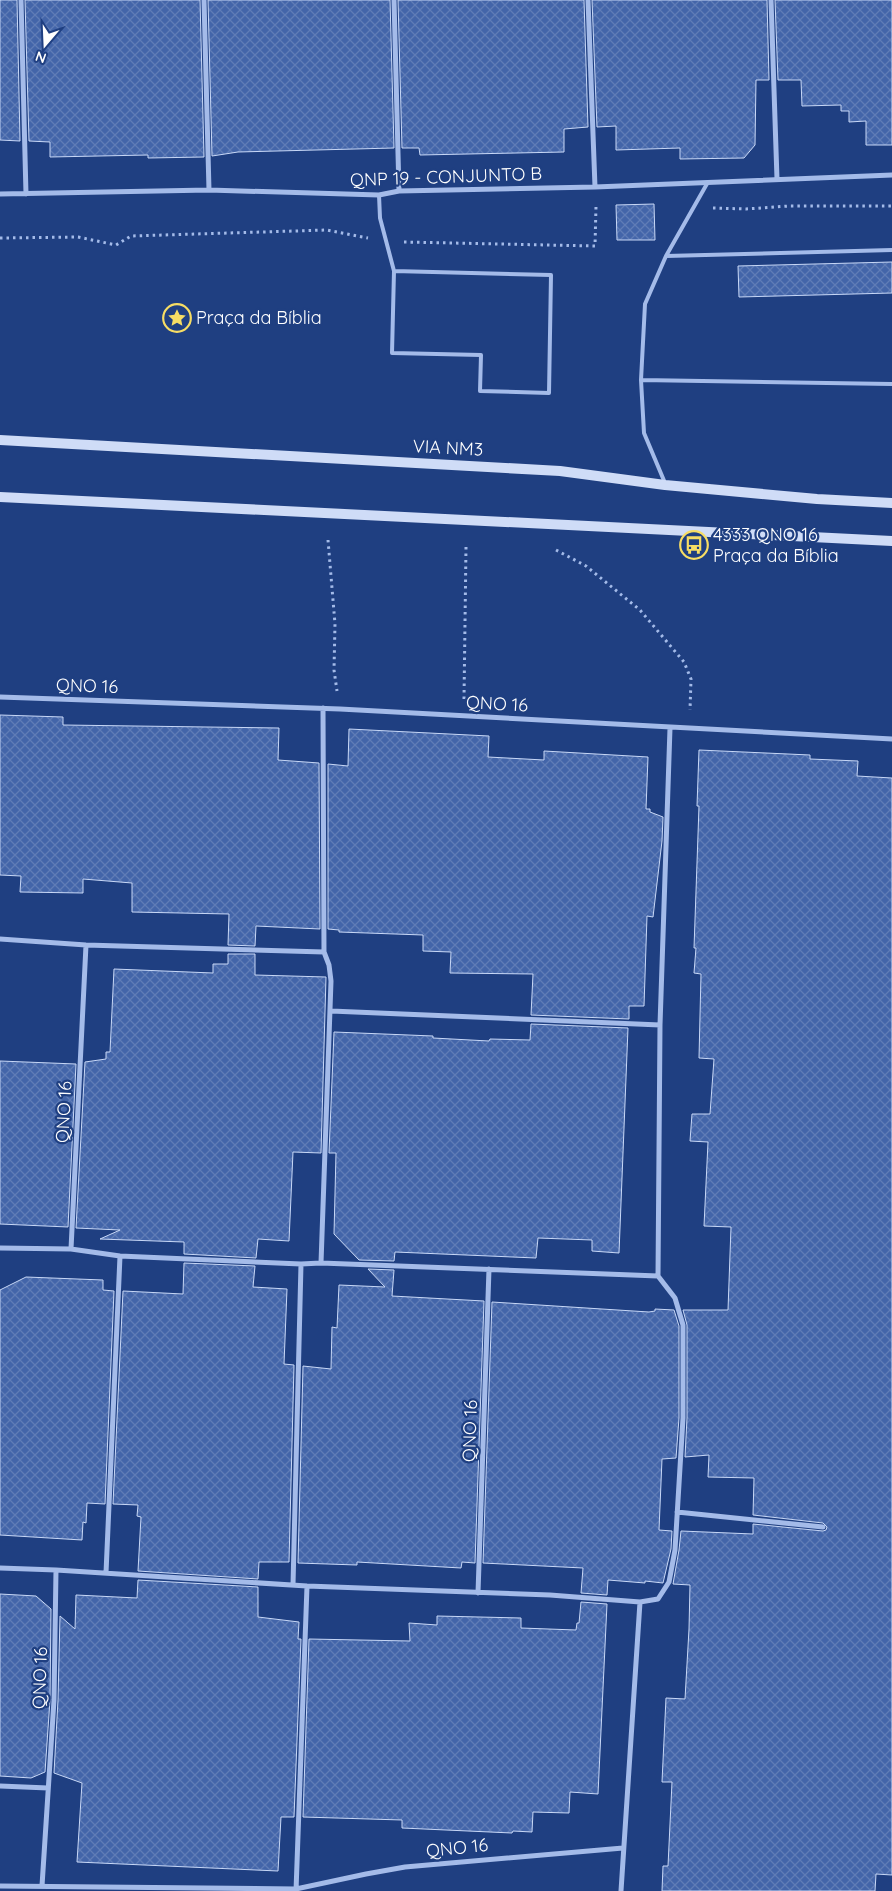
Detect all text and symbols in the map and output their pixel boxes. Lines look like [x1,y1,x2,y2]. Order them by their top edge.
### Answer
north arrow [20,20,70,70]
text: N [33,47,49,67]
street label: QNP 19 - CONJUNTO B [350,162,542,191]
place icon: Praça da Bíblia [162,303,192,333]
place label: Praça da Bíblia [196,306,322,329]
street label: VIA NM3 [412,434,484,461]
place label: 4333 QNO 16 Praça da Bíblia [713,523,839,567]
bus stop icon: 4333 QNO 16 Praça da Bíblia [679,530,709,560]
street label: QNO 16 [56,673,119,698]
street label: QNO 16 [465,690,529,717]
street label: QNO 16 [50,1080,77,1144]
street label: QNO 16 [457,1399,482,1462]
street label: QNO 16 [27,1646,52,1709]
street label: QNO 16 [425,1833,489,1862]

